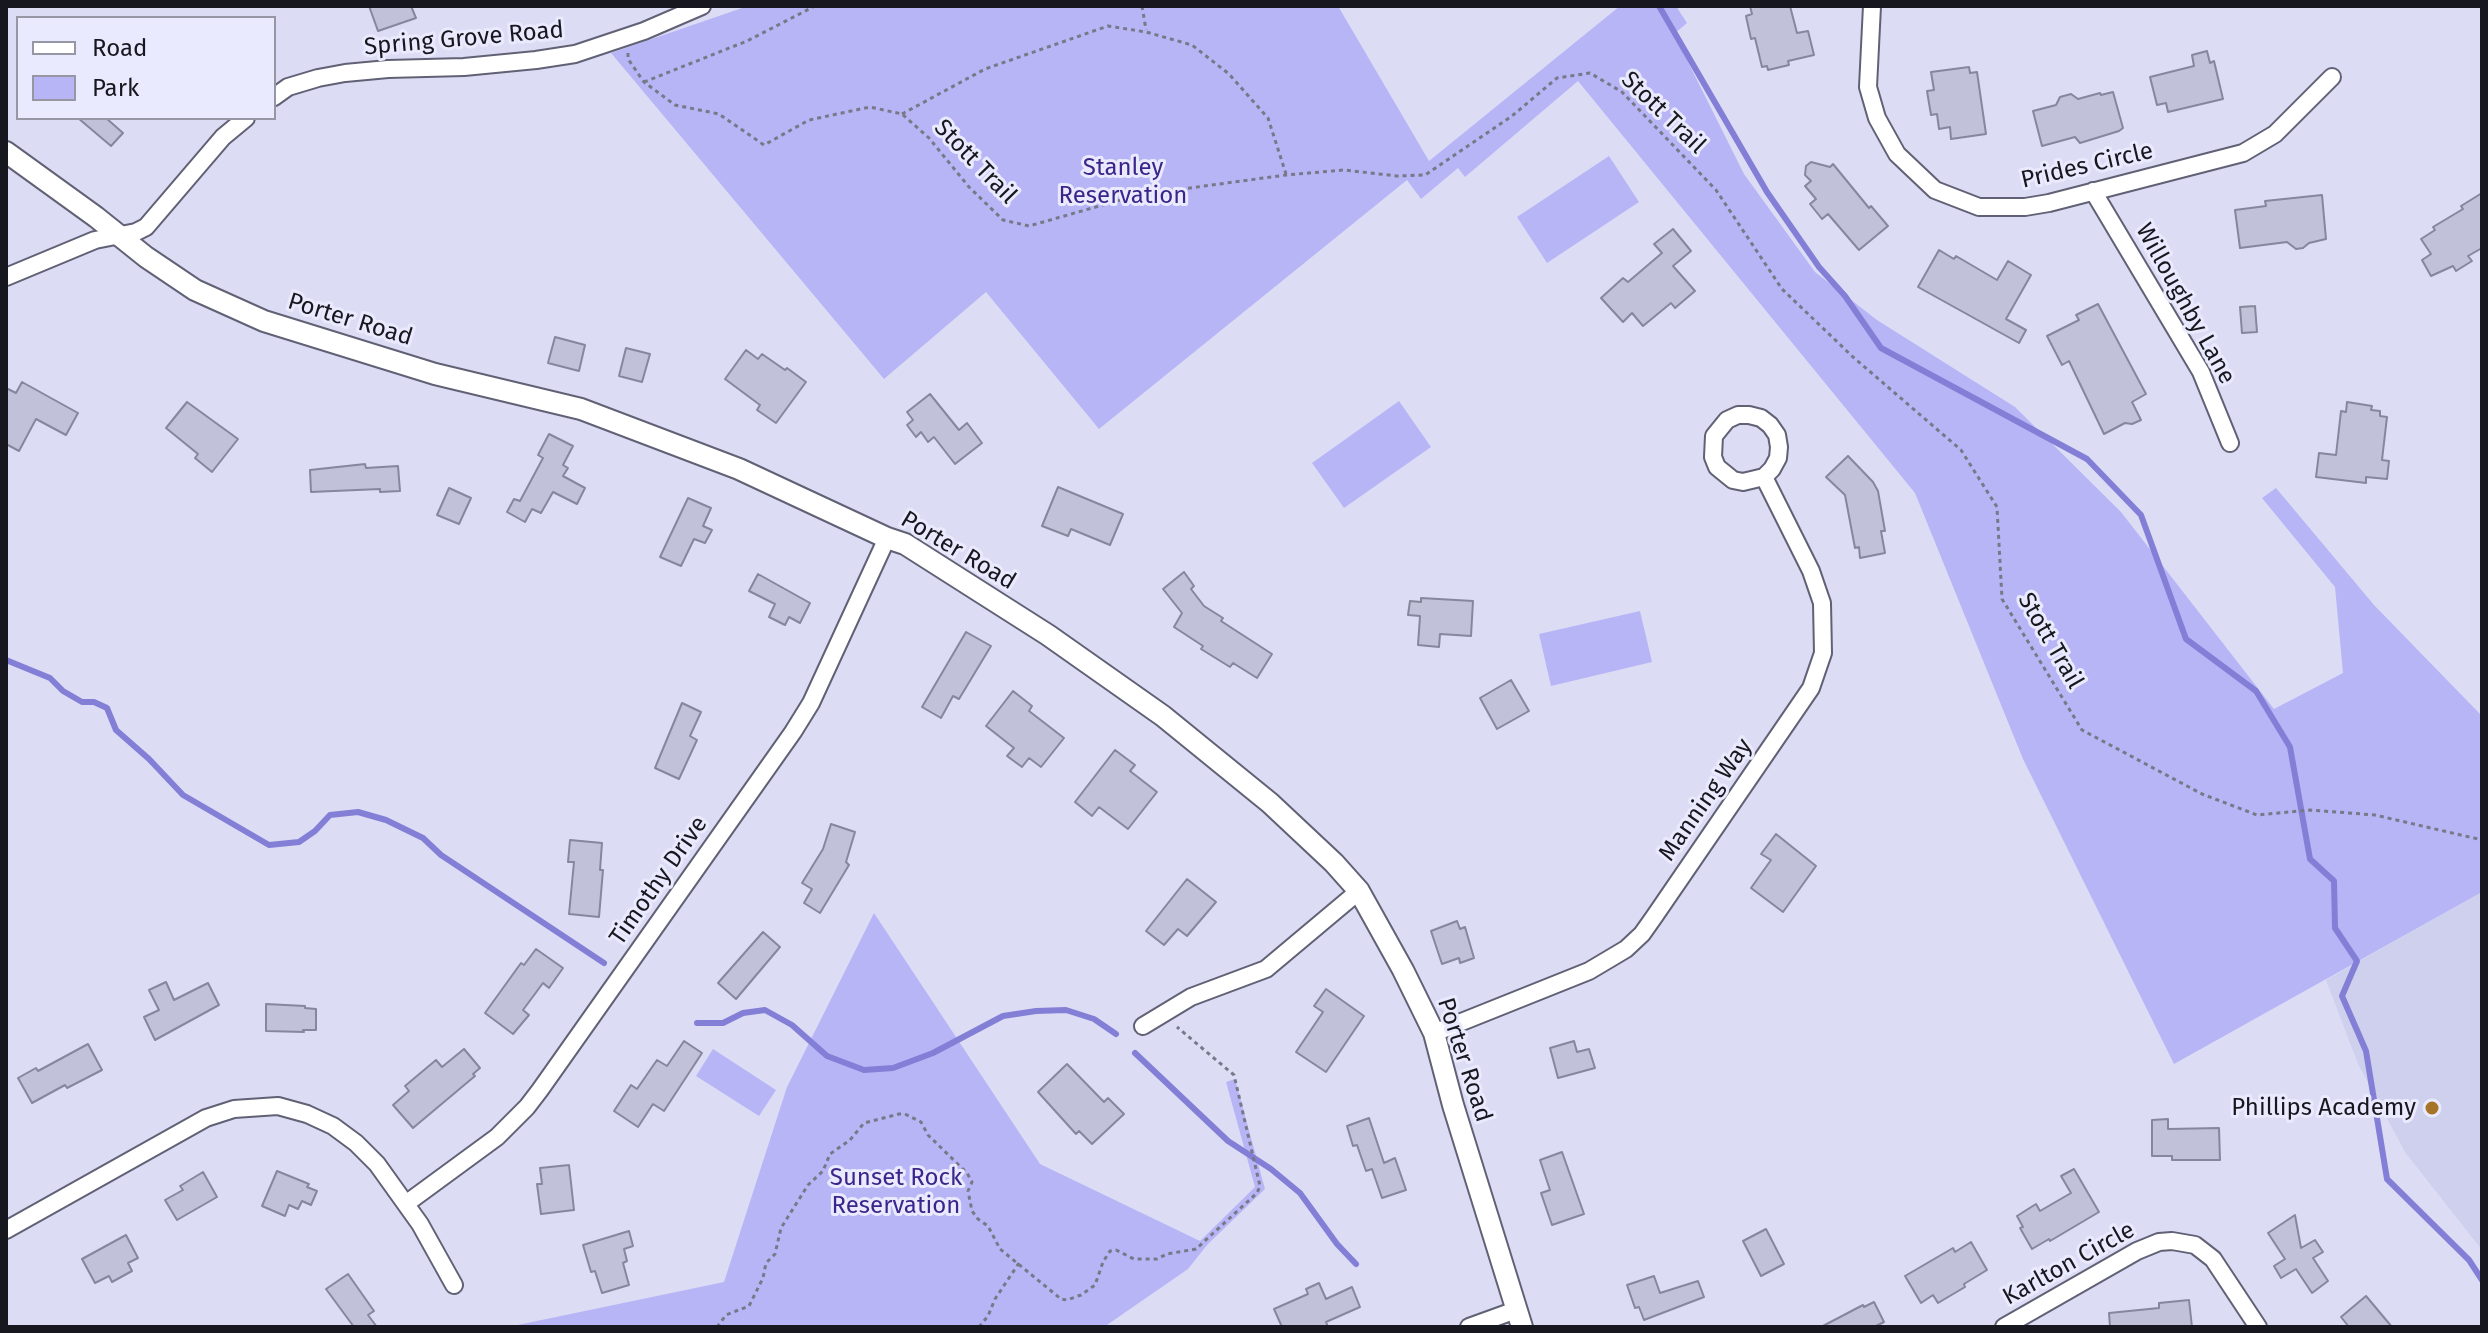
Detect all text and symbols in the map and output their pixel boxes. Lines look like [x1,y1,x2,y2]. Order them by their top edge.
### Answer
legend [16,16,276,120]
street label: Spring Grove Road [363,16,565,62]
text: Road [92,34,147,62]
street label: Stott Trail [1615,66,1711,160]
text: Park [92,74,139,102]
street label: Stott Trail [928,114,1022,210]
street label: Prides Circle [2018,137,2156,195]
park label: Stanley Reservation [1059,154,1187,210]
street label: Willoughby Lane [2129,219,2241,389]
street label: Porter Road [284,287,416,353]
street label: Porter Road [895,505,1021,597]
street label: Stott Trail [2011,588,2089,694]
street label: Manning Way [1653,733,1759,867]
street label: Timothy Drive [604,811,714,951]
street label: Porter Road [1430,994,1498,1126]
place label: Phillips Academy [2231,1094,2416,1122]
marker: Phillips Academy [2423,1099,2441,1117]
park label: Sunset Rock Reservation [830,1164,962,1220]
street label: Karlton Circle [1998,1216,2140,1312]

